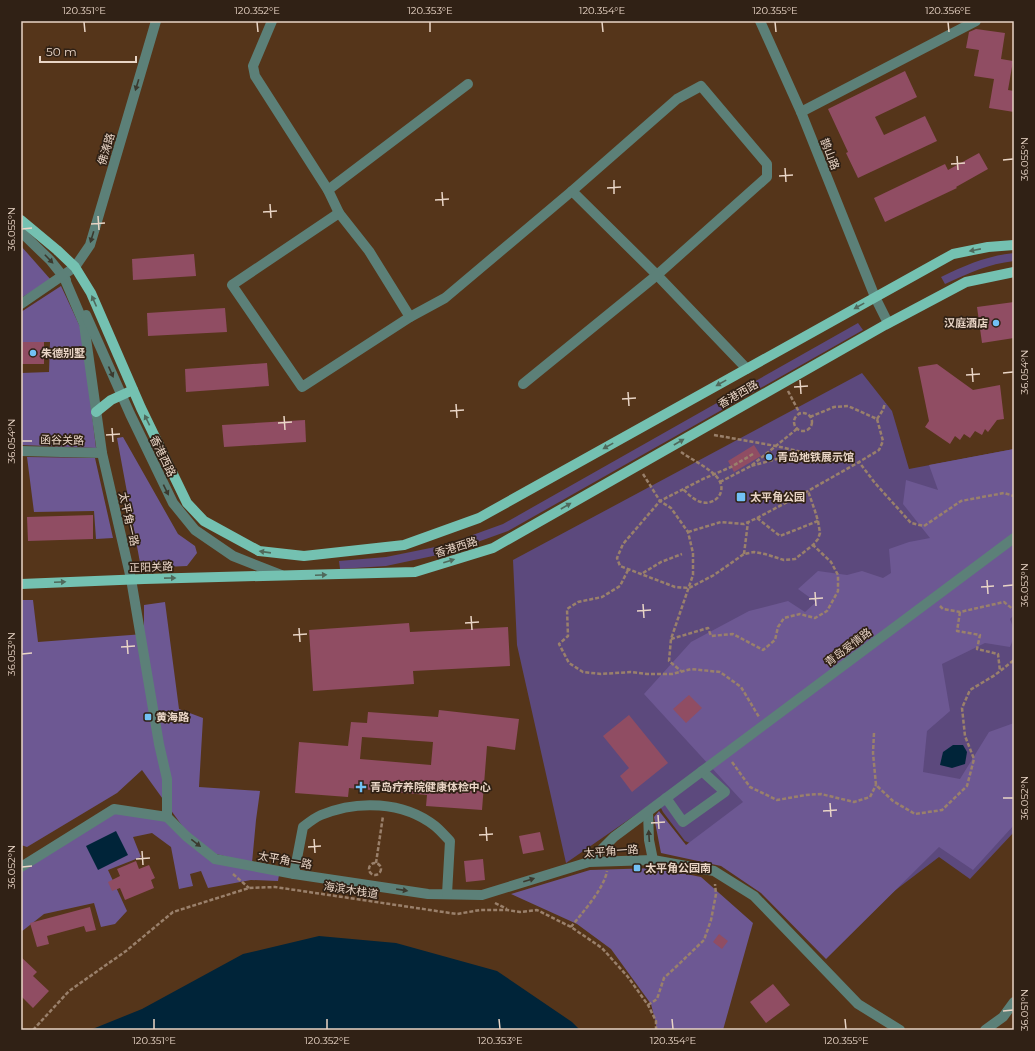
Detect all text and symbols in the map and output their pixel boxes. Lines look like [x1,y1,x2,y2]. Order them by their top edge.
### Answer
text: 120.351°E [62,4,106,17]
text: 120.352°E [234,4,280,17]
text: 120.353°E [407,4,453,17]
text: 120.354°E [579,4,626,17]
text: 120.355°E [752,4,798,17]
text: 120.356°E [925,4,971,17]
scale bar [40,38,136,64]
text: 50 m [46,44,77,59]
one-way arrow [134,80,140,92]
street label: 佛涛路 [94,131,118,167]
street label: 鹊山路 [818,136,842,172]
text: 36.055°N [1018,137,1031,181]
text: 36.055°N [5,207,18,251]
one-way arrow [89,231,95,243]
one-way arrow [969,247,982,253]
one-way arrow [44,254,54,264]
one-way arrow [91,295,97,306]
one-way arrow [853,303,865,309]
place label: 汉庭酒店 [944,316,988,330]
marker: 汉庭酒店 [991,318,1001,328]
place label: 朱德别墅 [41,346,85,360]
marker: 朱德别墅 [28,348,38,358]
text: 36.054°N [1018,350,1031,394]
one-way arrow [108,367,114,378]
street label: 香港西路 [715,377,761,411]
one-way arrow [715,380,727,387]
one-way arrow [144,414,150,425]
text: 36.054°N [5,419,18,463]
street label: 函谷关路 [40,433,84,447]
street label: 香港西路 [147,433,179,479]
one-way arrow [673,438,685,445]
one-way arrow [602,443,614,450]
place label: 青岛地铁展示馆 [777,450,854,464]
marker: 青岛地铁展示馆 [764,452,774,462]
one-way arrow [163,484,169,496]
place label: 太平角公园 [750,490,805,504]
street label: 太平角一路 [116,491,142,547]
marker: 太平角公园 [735,491,747,503]
one-way arrow [560,502,572,509]
street label: 香港西路 [433,534,479,560]
one-way arrow [259,549,271,555]
one-way arrow [444,558,456,564]
street label: 正阳关路 [129,559,173,575]
text: 36.053°N [1018,563,1031,607]
one-way arrow [315,571,327,578]
one-way arrow [164,575,177,581]
one-way arrow [54,579,66,586]
street label: 青岛爱情路 [822,625,874,669]
text: 36.053°N [5,632,18,676]
place label: 黄海路 [156,710,190,724]
marker: 黄海路 [143,712,153,722]
text: 36.052°N [1018,776,1031,820]
place label: 青岛疗养院健康体检中心 [370,780,491,794]
marker: 青岛疗养院健康体检中心 [355,781,367,793]
one-way arrow [646,830,653,842]
one-way arrow [190,839,201,848]
street label: 太平角一路 [583,842,639,860]
text: 36.052°N [5,845,18,889]
street label: 太平角一路 [257,848,313,872]
place label: 太平角公园南 [645,861,711,875]
marker: 太平角公园南 [632,863,642,873]
one-way arrow [523,877,535,883]
street label: 海滨木栈道 [323,879,379,901]
one-way arrow [396,887,408,893]
text: 36.051°N [1018,989,1031,1031]
text: 120.351°E [132,1034,176,1047]
text: 120.352°E [304,1034,350,1047]
text: 120.353°E [477,1034,523,1047]
text: 120.354°E [650,1034,697,1047]
text: 120.355°E [823,1034,869,1047]

